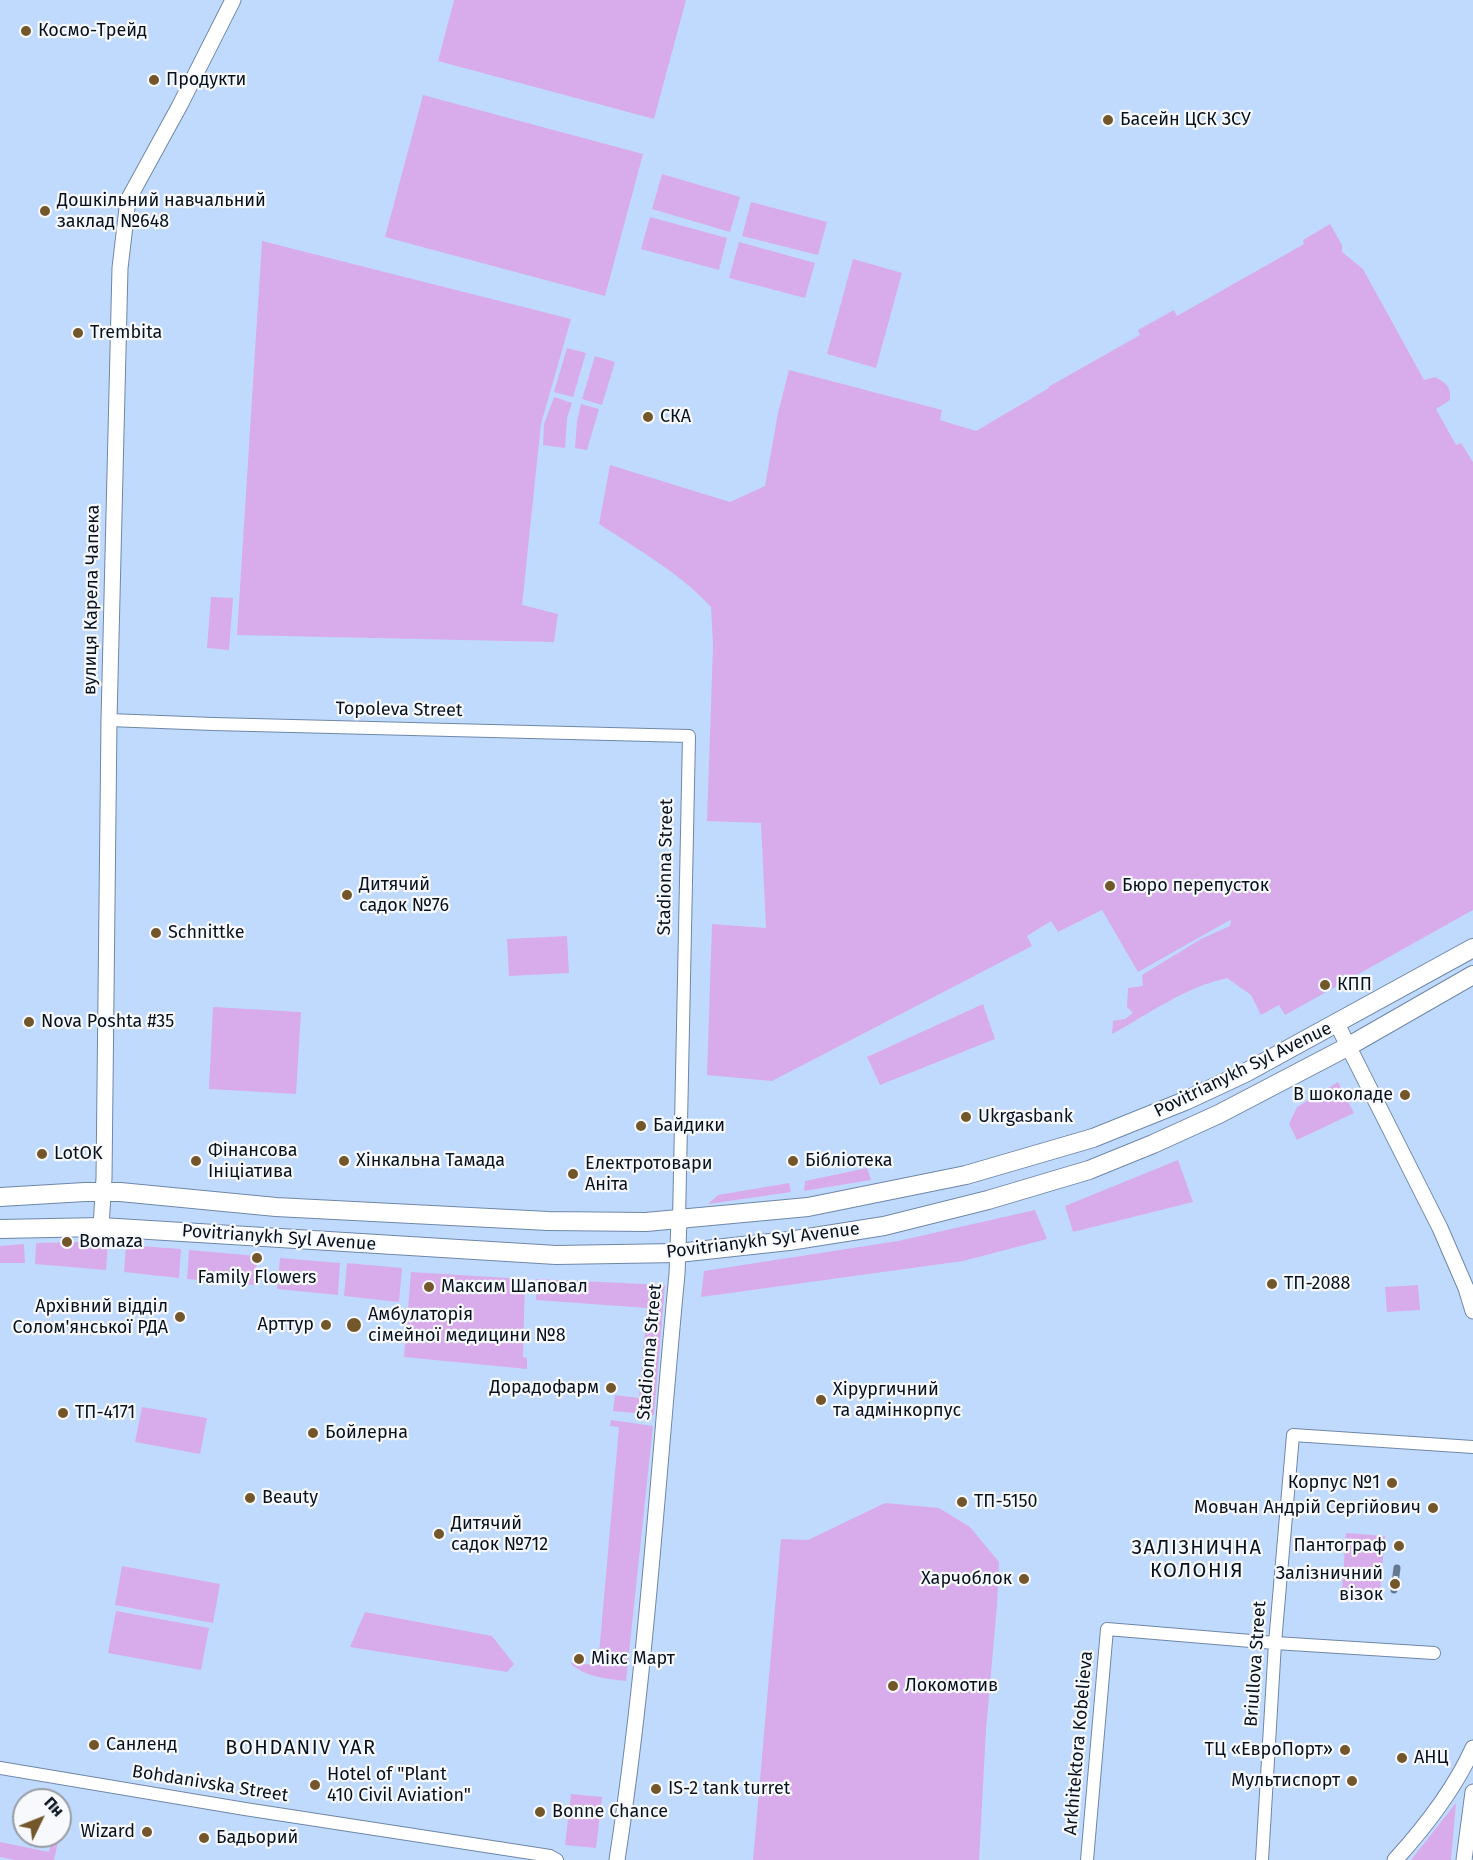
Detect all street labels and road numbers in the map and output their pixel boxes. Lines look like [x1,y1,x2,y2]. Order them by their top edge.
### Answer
street label: вулиця Карела Чапека [80,505,104,695]
street label: Topoleva Street [335,698,463,722]
street label: Stadionna Street [654,798,678,936]
street label: Povitrianykh Syl Avenue [1151,1018,1335,1122]
street label: Povitrianykh Syl Avenue [665,1218,861,1264]
street label: Povitrianykh Syl Avenue [181,1220,377,1256]
street label: Stadionna Street [633,1283,667,1421]
street label: Briullova Street [1241,1600,1271,1728]
street label: Arkhitektora Kobelieva [1060,1650,1098,1836]
street label: Bohdanivska Street [130,1761,290,1807]

